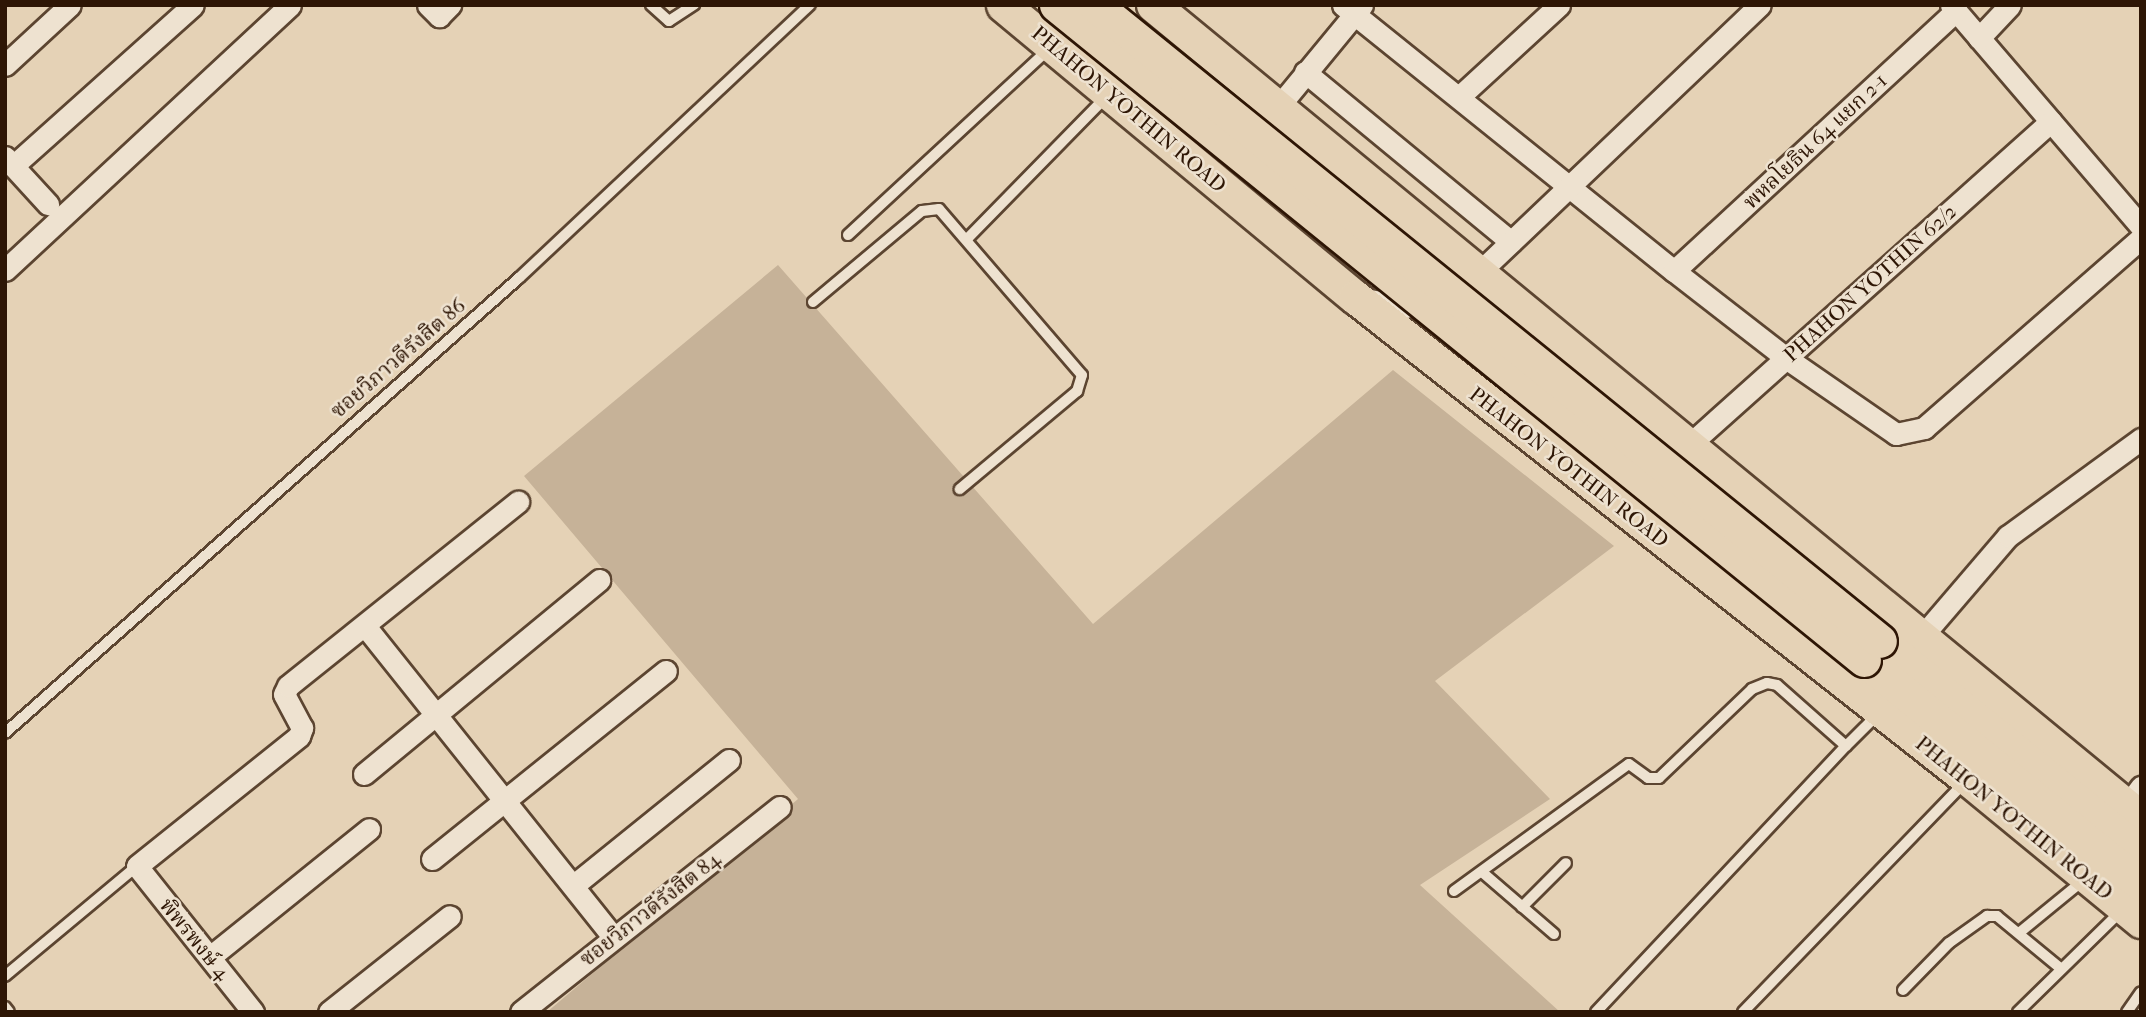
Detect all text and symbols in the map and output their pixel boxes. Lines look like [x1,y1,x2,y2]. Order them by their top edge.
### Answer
street label: PHAHON YOTHIN ROAD [1027,20,1231,198]
street label: พหลโยธิน 64 แยก 2-1 [1738,68,1892,214]
street label: PHAHON YOTHIN 62/2 [1778,199,1962,367]
street label: ซอยวิภาวดีรังสิต 86 [326,293,470,423]
street label: PHAHON YOTHIN ROAD [1464,381,1674,553]
street label: PHAHON YOTHIN ROAD [1910,731,2118,905]
street label: ซอยวิภาวดีรังสิต 84 [575,846,725,972]
street label: พิพรพงษ์ 4 [154,893,236,985]

